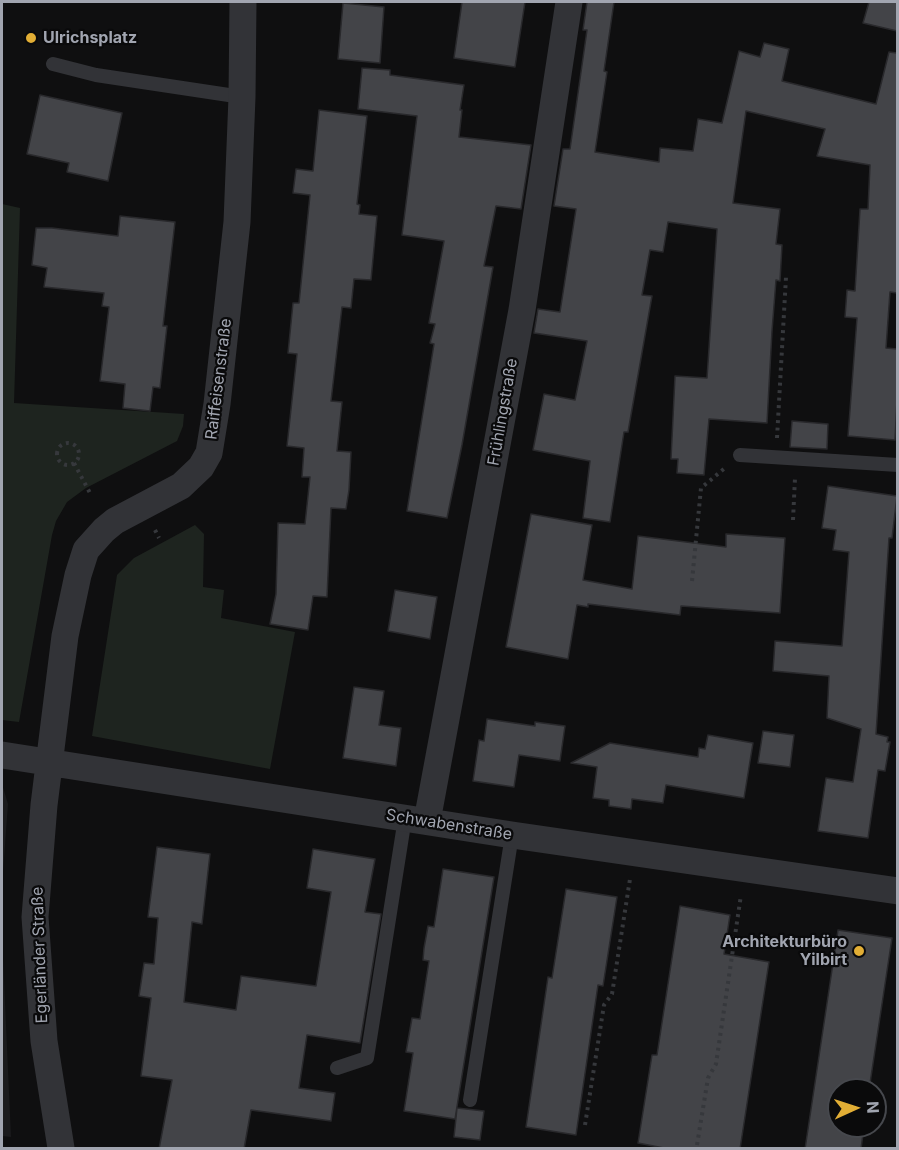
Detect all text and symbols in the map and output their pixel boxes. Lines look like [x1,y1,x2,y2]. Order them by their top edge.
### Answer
place label: Ulrichsplatz [43,28,137,48]
marker: Ulrichsplatz [24,31,38,45]
street label: Raiffeisenstraße [202,317,236,441]
street label: Frühlingstraße [484,357,522,467]
street label: Schwabenstraße [385,806,513,844]
street label: Egerländer Straße [28,886,52,1024]
place label: Architekturbüro Yilbirt [722,932,847,970]
marker: Architekturbüro Yilbirt [852,944,866,958]
north arrow [827,1078,887,1138]
text: N [863,1101,883,1114]

